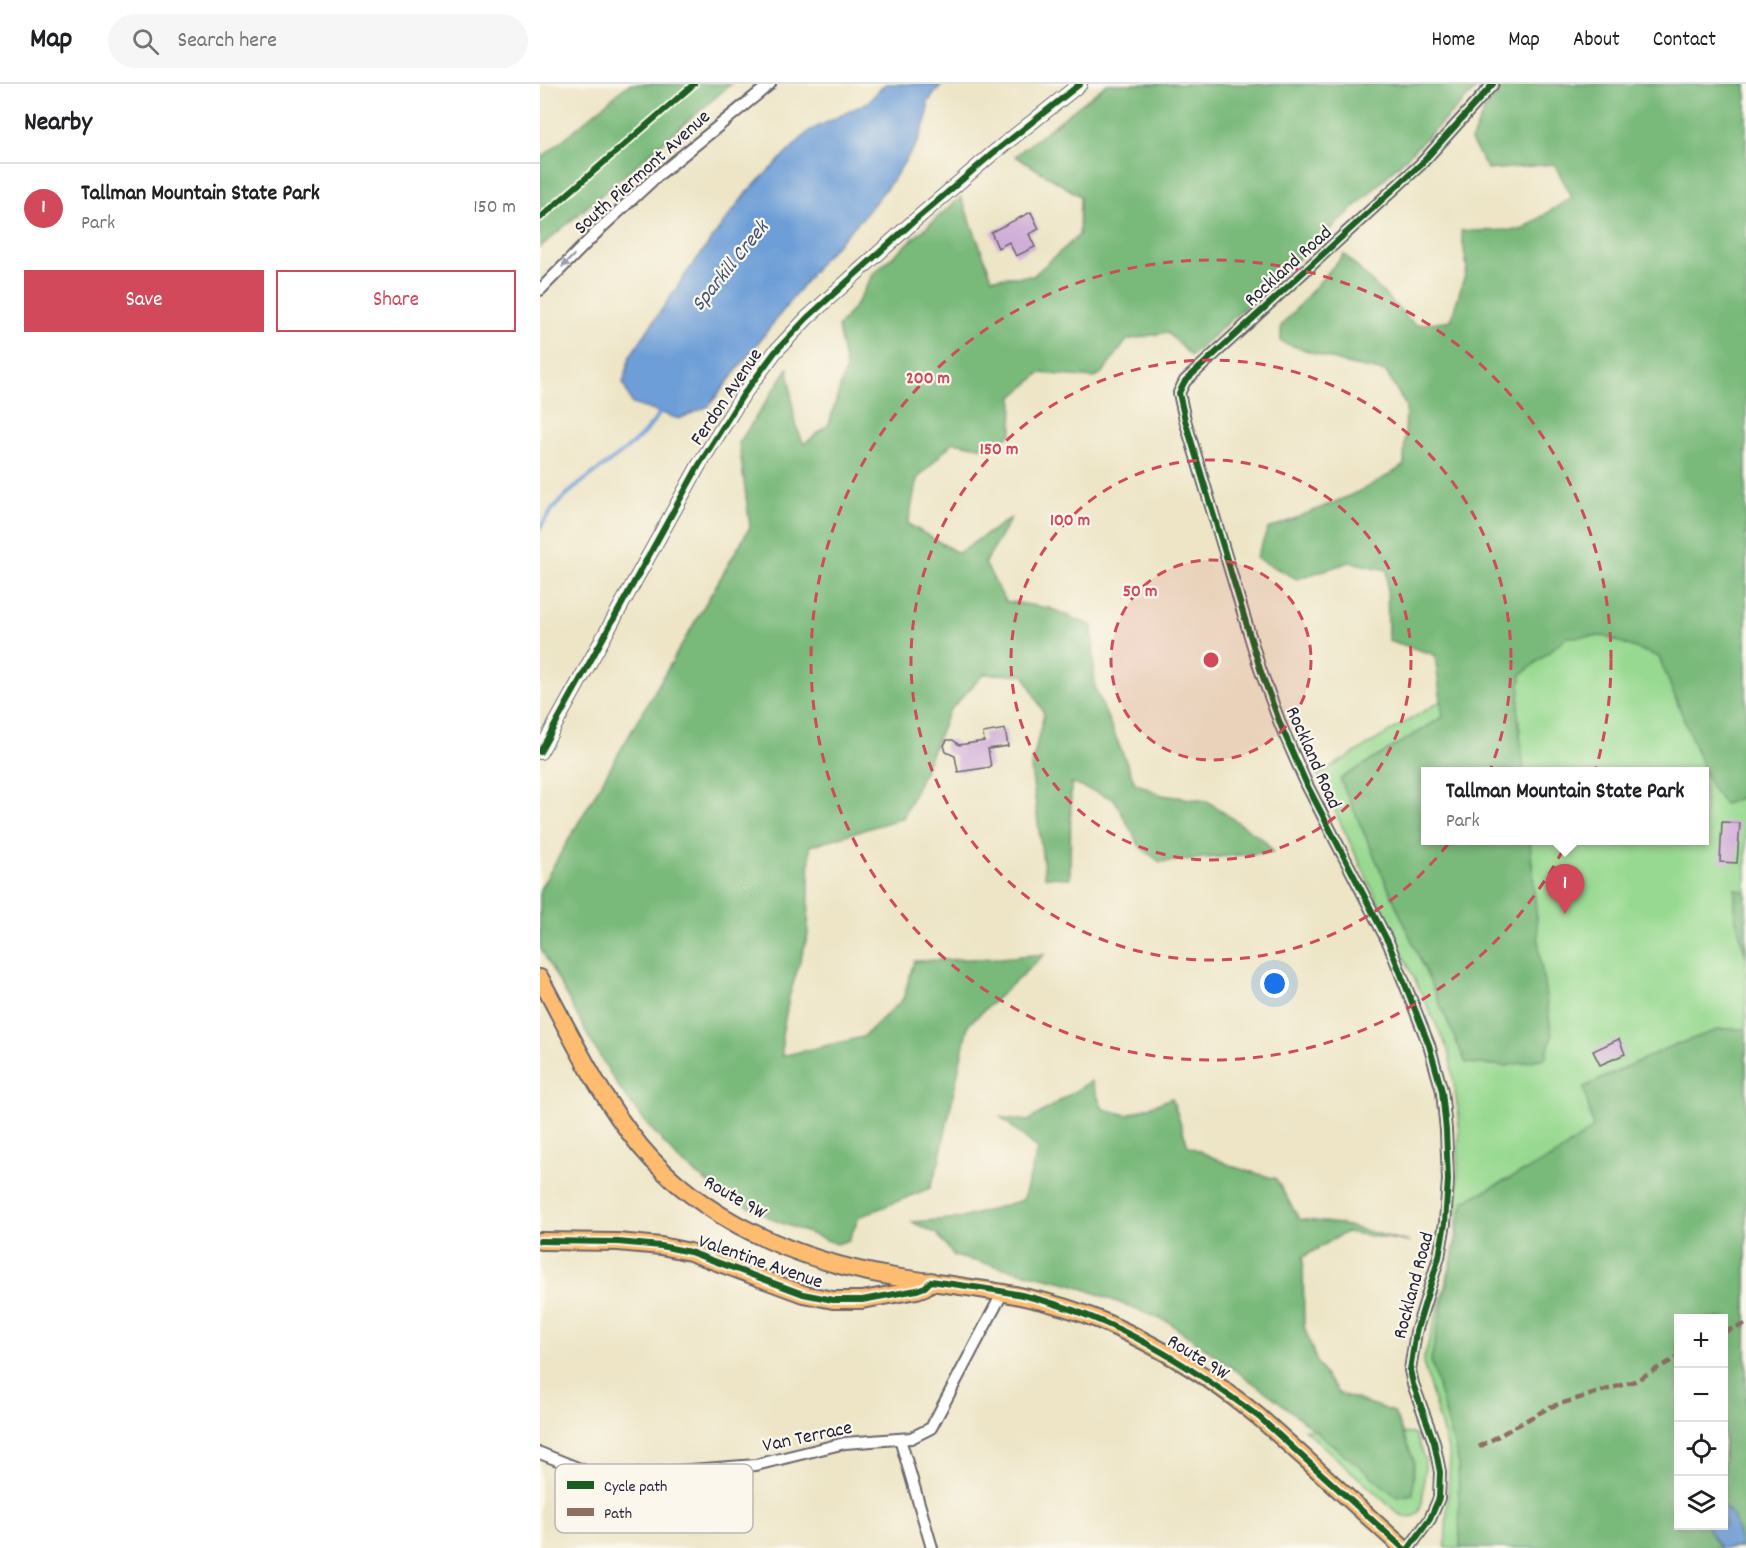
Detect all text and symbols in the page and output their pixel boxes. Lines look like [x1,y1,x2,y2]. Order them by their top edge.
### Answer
search box [108,14,528,68]
text: Map [30,21,72,61]
icon: search [129,25,162,58]
text: Search here [177,26,277,57]
text: Home [1431,26,1475,56]
text: Map [1508,26,1540,56]
text: About [1573,26,1620,56]
text: Contact [1653,26,1716,56]
street label: South Piermont Avenue [569,104,718,242]
text: Nearby [24,105,92,142]
text: Tallman Mountain State Park [81,179,320,210]
text: 1 [41,194,46,222]
text: 150 m [473,194,516,222]
text: Park [81,210,115,238]
water label: Sparkill Creek [685,213,779,319]
street label: Rockland Road [1239,220,1339,314]
one-way arrow [562,254,576,268]
button: Save [24,270,264,332]
button: Share [276,270,516,332]
street label: Ferdon Avenue [685,343,771,452]
text: 200 m [906,367,950,392]
text: 150 m [980,438,1018,463]
text: 100 m [1050,509,1090,534]
text: 50 m [1123,580,1157,605]
centre of rings [1201,650,1221,670]
street label: Rockland Road [1277,702,1347,814]
popup [1421,767,1709,845]
text: Tallman Mountain State Park [1446,777,1684,808]
text: Park [1446,808,1480,836]
pin: 1 [1546,864,1584,914]
your location [1260,969,1289,998]
street label: Route 9W [698,1169,772,1228]
street label: Valentine Avenue [694,1228,826,1297]
street label: Rockland Road [1387,1229,1443,1342]
map controls [1674,1314,1728,1530]
button: + [1674,1314,1728,1368]
street label: Route 9W [1161,1328,1234,1389]
button: − [1674,1368,1728,1422]
street label: Van Terrace [760,1415,855,1461]
button: locate [1674,1422,1728,1476]
legend [555,1464,753,1533]
text: Cycle path [604,1476,667,1499]
button: layers [1674,1476,1728,1530]
text: Path [604,1503,632,1526]

